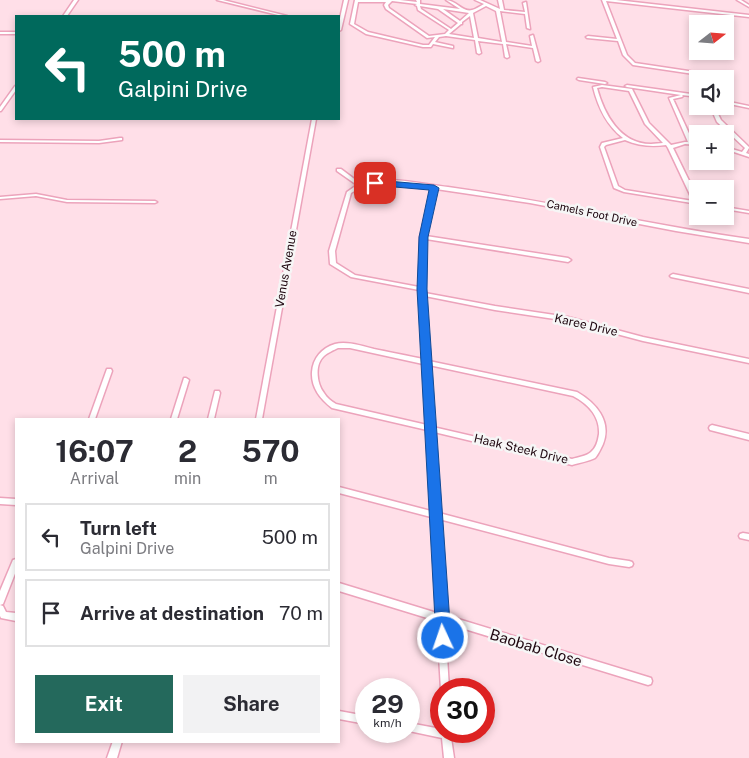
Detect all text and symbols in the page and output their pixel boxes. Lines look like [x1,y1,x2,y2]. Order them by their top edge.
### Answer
north arrow [689,15,734,60]
map controls [689,15,734,225]
text: 500 m [118,34,226,75]
icon: left [35,35,100,100]
button: sound [689,70,734,115]
text: Galpini Drive [118,76,248,102]
button: + [689,125,734,170]
pin [354,162,396,204]
icon: arrive [361,169,389,197]
button: − [689,180,734,225]
street label: Camels Foot Drive [545,198,639,228]
street label: Venus Avenue [272,229,300,309]
street label: Karee Drive [553,311,619,339]
street label: Haak Steek Drive [472,431,570,467]
text: 16:07 [55,433,134,469]
text: 2 [178,433,197,469]
text: 570 [242,433,300,469]
text: Arrival [70,469,119,488]
text: min [174,469,201,488]
text: m [264,469,278,488]
text: Turn left [80,517,157,539]
icon: left [37,523,65,551]
text: 500 m [262,526,318,548]
text: Galpini Drive [80,539,174,558]
icon: arrive [37,599,65,627]
text: Arrive at destination [80,602,264,624]
text: 70 m [279,602,323,624]
position arrow [416,611,468,663]
street label: Baobab Close [488,625,584,670]
button: Exit [35,675,173,733]
button: Share [183,675,320,733]
speed limit sign: 30 [430,678,495,743]
text: 29 [371,689,404,719]
text: km/h [373,716,402,730]

